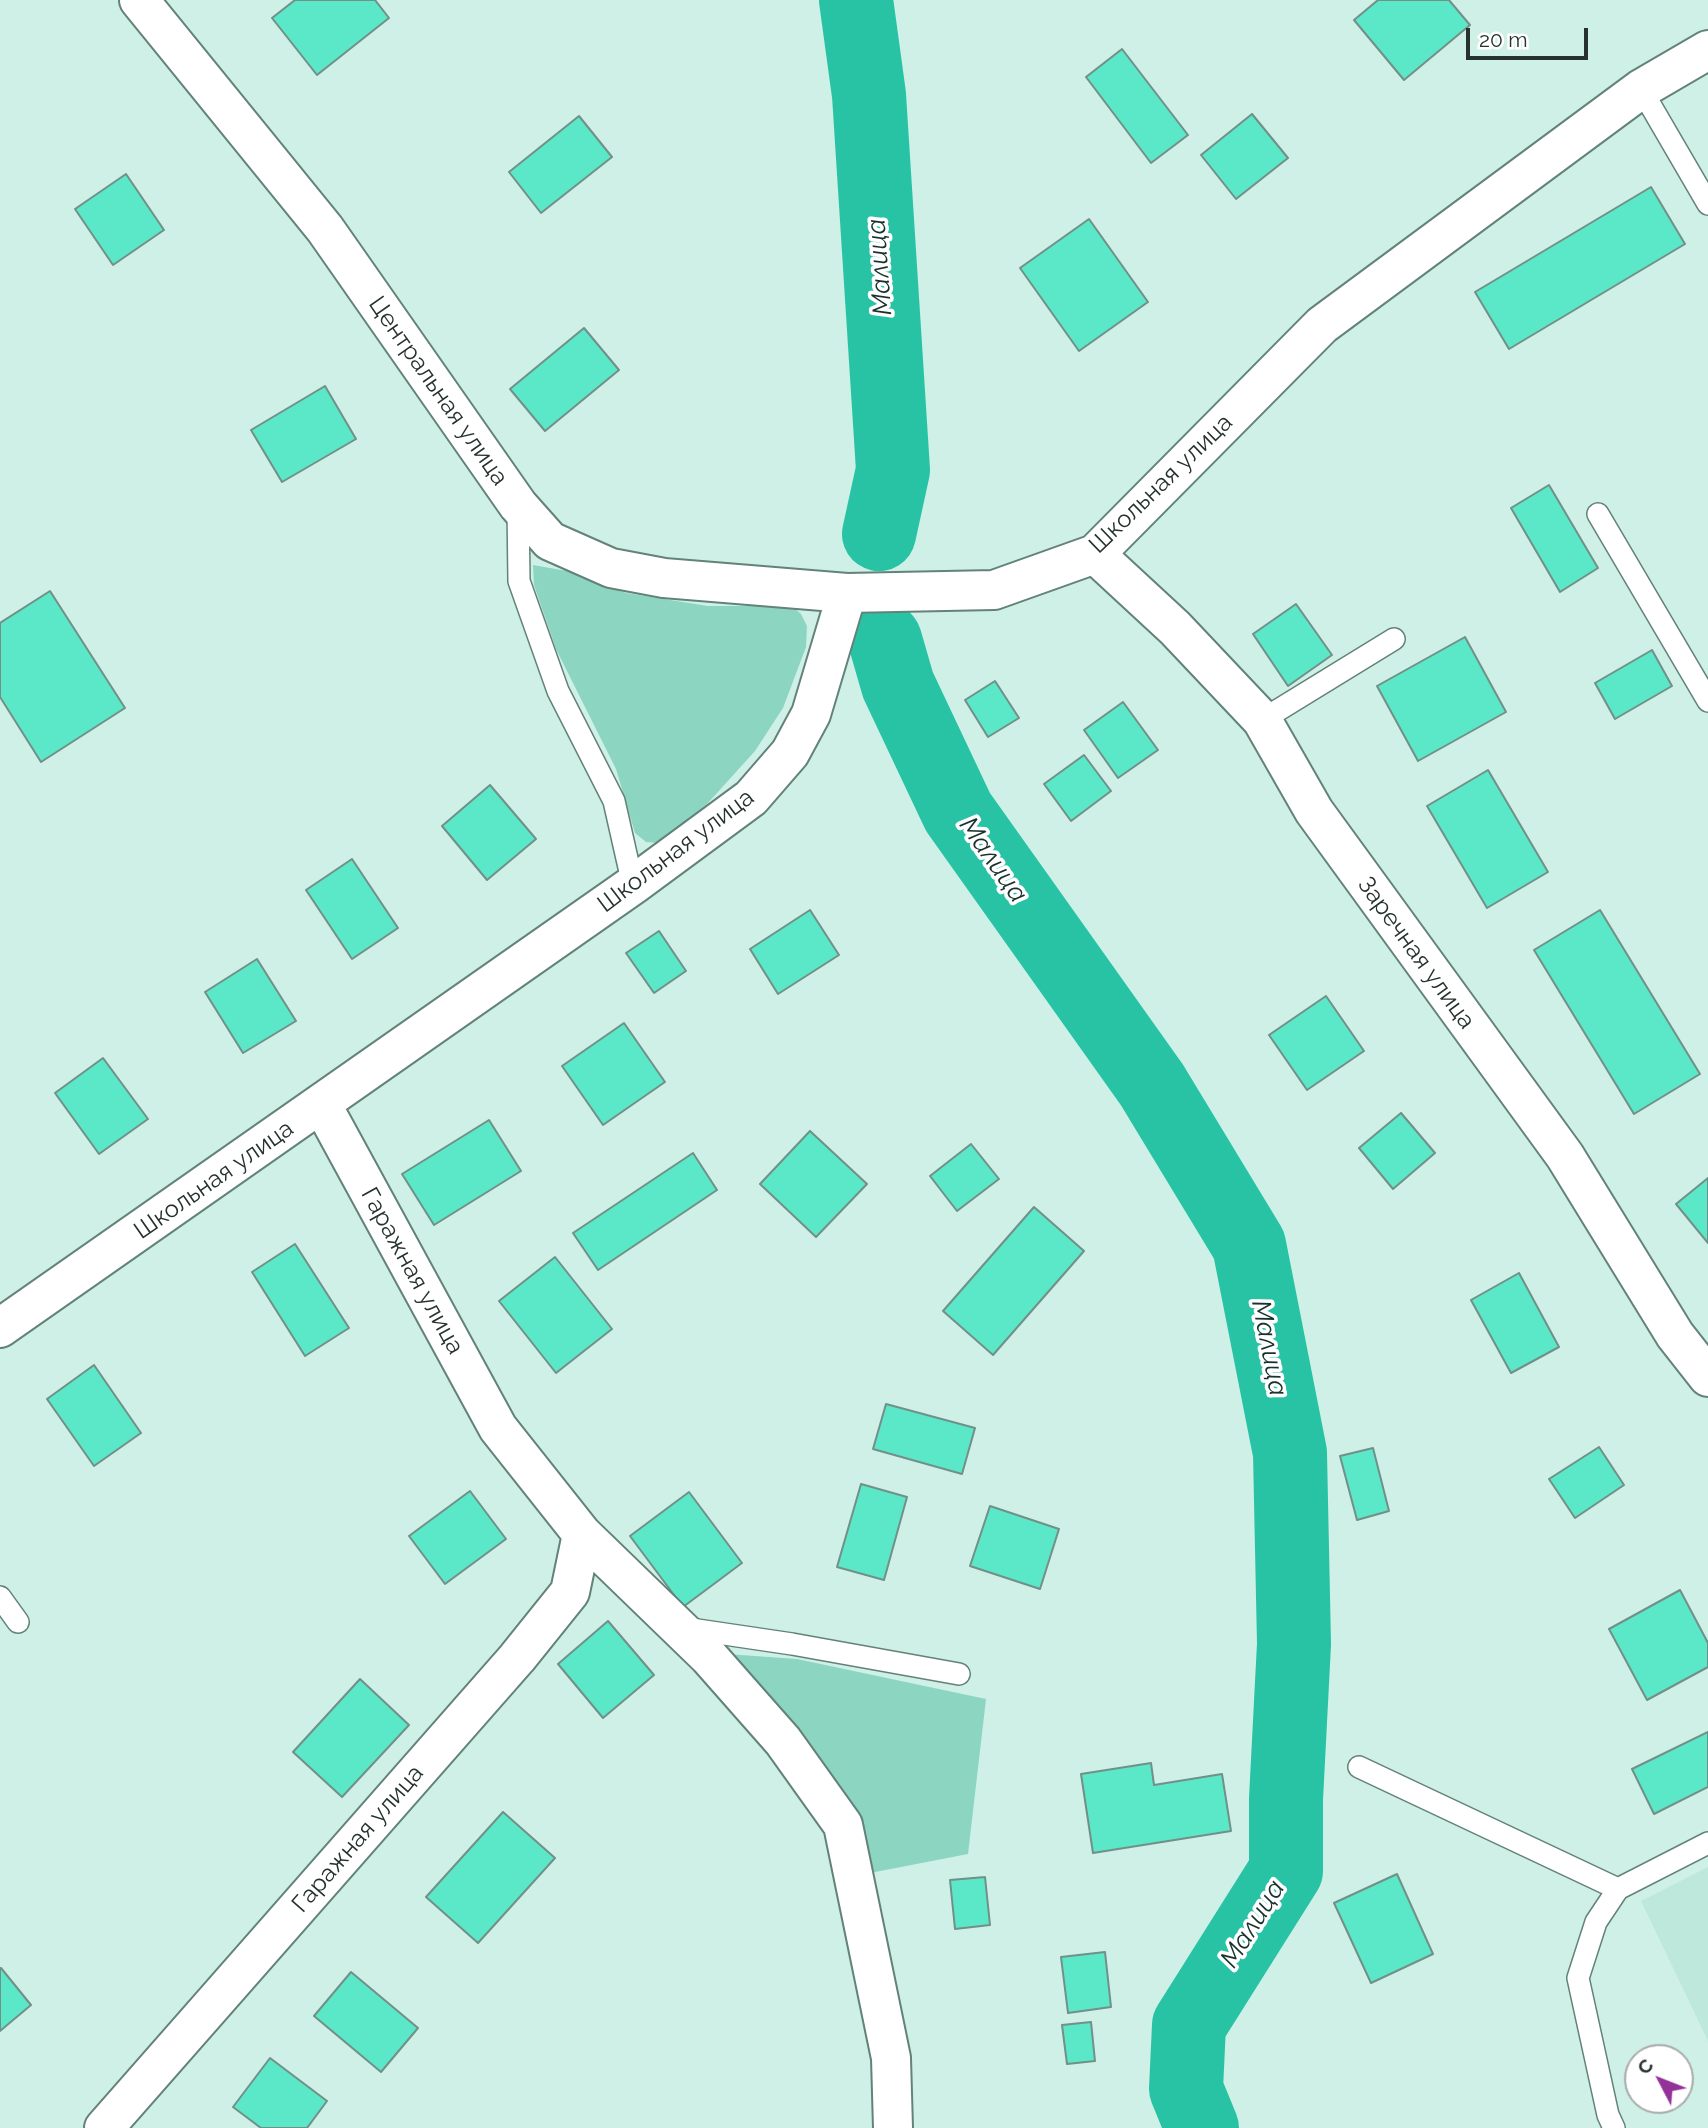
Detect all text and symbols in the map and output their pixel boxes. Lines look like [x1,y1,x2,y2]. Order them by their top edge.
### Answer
scale bar [1470,14,1592,58]
text: 20 m [1479,27,1527,52]
water label: Малица [861,218,899,316]
street label: Центральная улица [362,291,514,491]
street label: Школьная улица [1083,408,1239,560]
street label: Школьная улица [592,783,760,919]
water label: Малица [952,811,1034,909]
street label: Заречная улица [1351,871,1481,1035]
street label: Школьная улица [129,1114,299,1246]
street label: Гаражная улица [354,1183,470,1359]
water label: Малица [1244,1297,1294,1399]
street label: Гаражная улица [286,1759,430,1919]
water label: Малица [1214,1875,1292,1973]
north arrow [1624,2044,1694,2114]
text: С [1632,2054,1657,2079]

